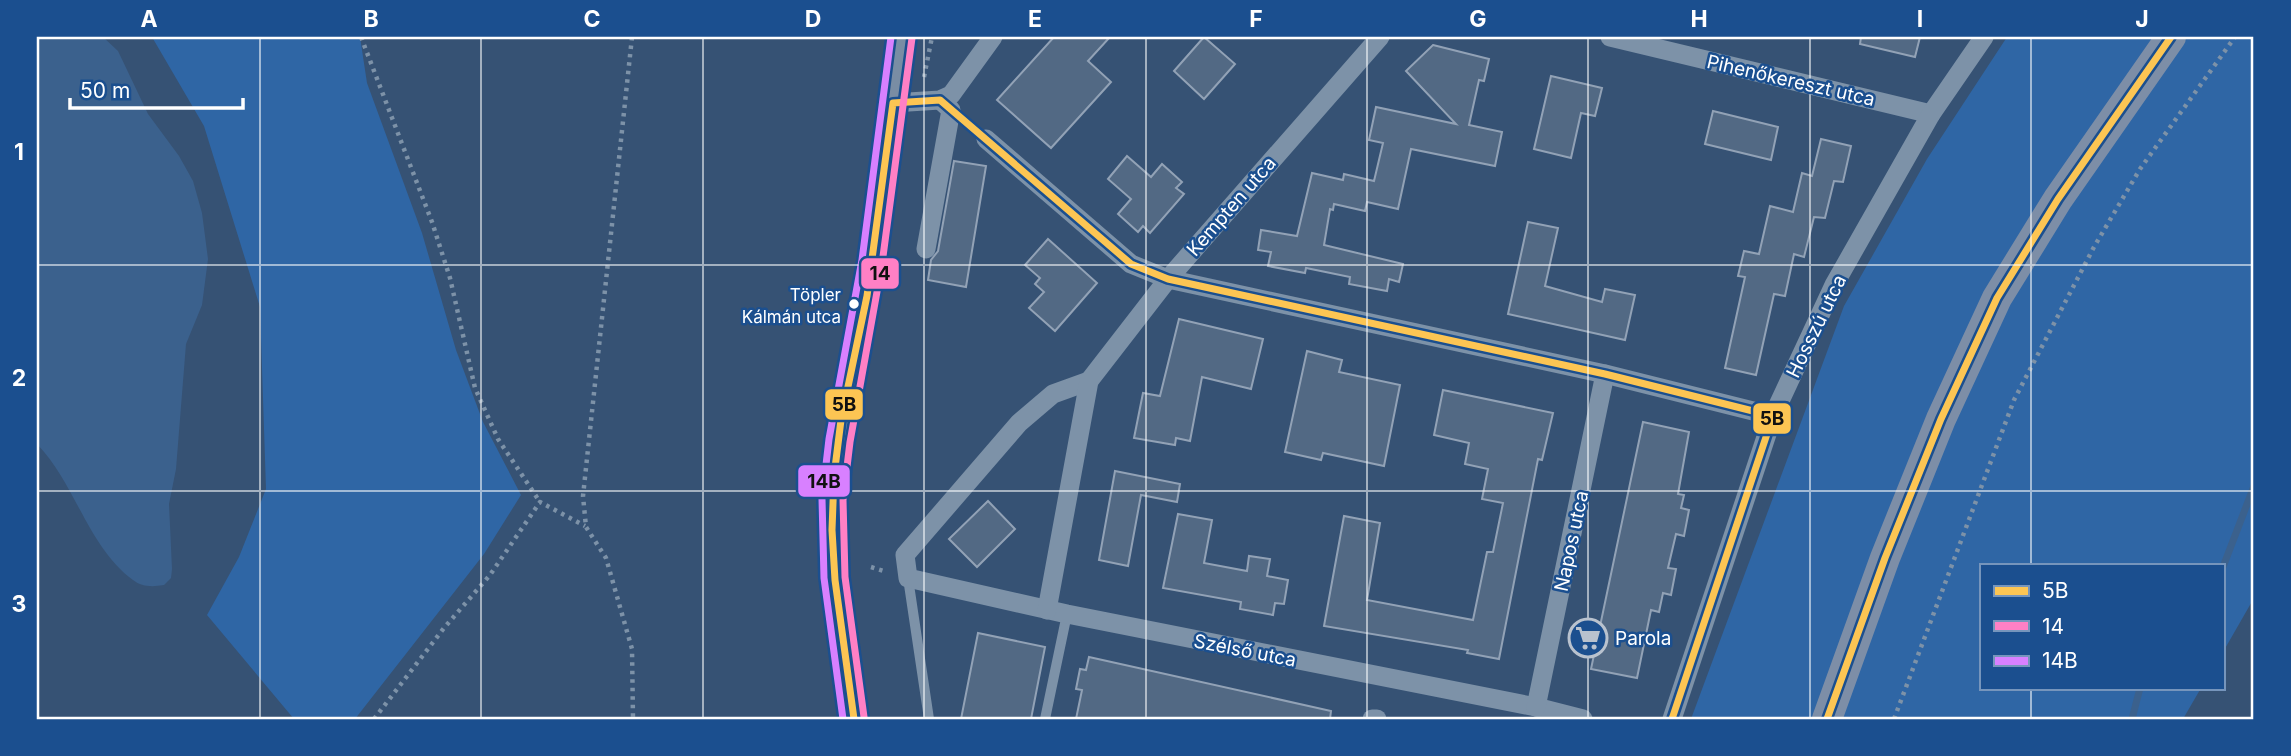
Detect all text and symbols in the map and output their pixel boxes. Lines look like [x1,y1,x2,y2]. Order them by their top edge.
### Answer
text: A [140,5,158,33]
text: B [363,5,379,33]
text: C [583,5,601,33]
text: D [805,5,821,33]
text: E [1028,5,1042,33]
text: F [1249,5,1263,33]
text: G [1469,5,1487,33]
text: H [1690,5,1708,33]
text: I [1917,5,1923,33]
text: J [2135,5,2149,33]
street label: Pihenőkereszt utca [1705,50,1877,111]
scale bar [70,66,243,110]
text: 50 m [80,78,130,103]
text: 1 [14,138,24,166]
street label: Kempten utca [1182,152,1281,261]
line badge: 14 [860,257,900,290]
text: 14 [869,262,891,285]
street label: Hosszú utca [1782,271,1851,381]
place label: Töpler Kálmán utca [742,285,842,327]
marker: Töpler Kálmán utca [847,297,861,311]
text: 2 [12,364,26,392]
line badge: 5B [824,388,864,421]
text: 5B [832,393,856,416]
line badge: 5B [1752,402,1792,435]
text: 5B [1760,407,1784,430]
line badge: 14B [797,464,851,498]
text: 14B [807,470,841,493]
street label: Napos utca [1550,489,1593,594]
legend [1980,564,2224,690]
text: 5B [2042,578,2069,603]
text: 3 [12,590,26,618]
text: 14 [2042,614,2064,639]
supermarket icon: Parola [1567,617,1609,659]
place label: Parola [1615,627,1671,650]
street label: Szélső utca [1192,629,1298,672]
text: 14B [2042,648,2078,673]

